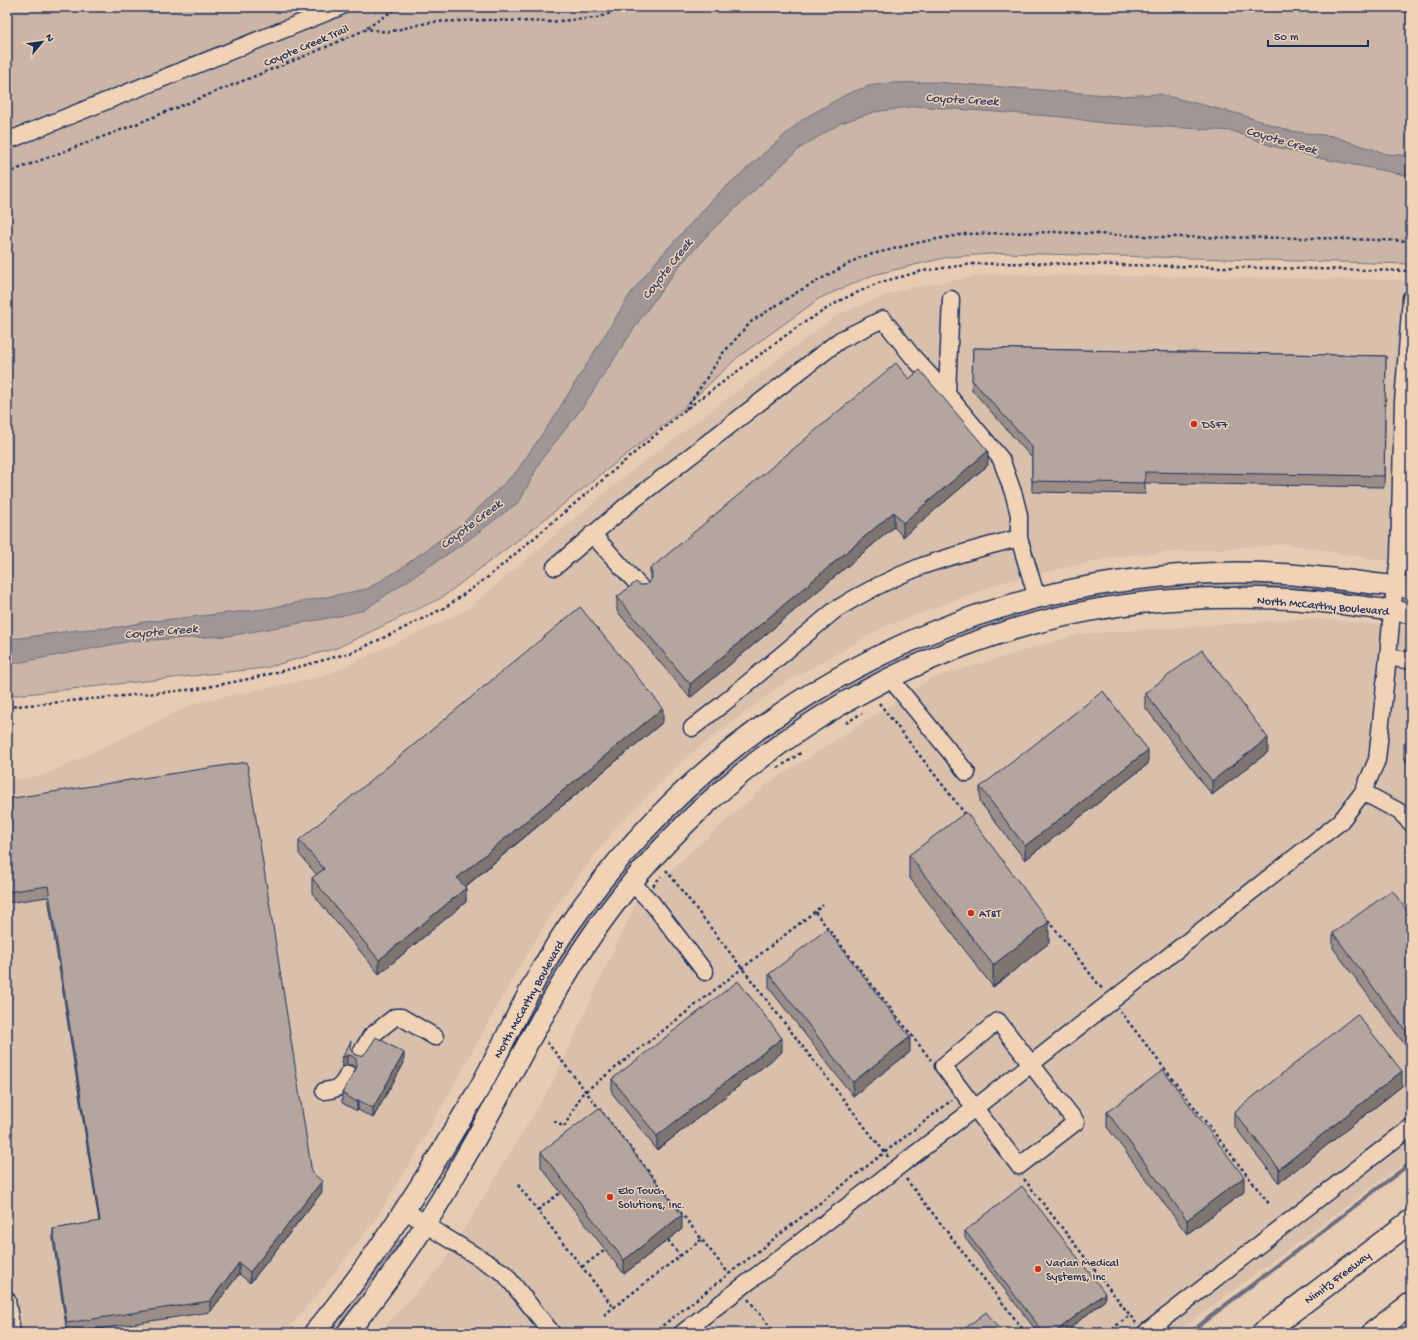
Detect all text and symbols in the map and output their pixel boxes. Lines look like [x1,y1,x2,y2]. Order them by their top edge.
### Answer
north arrow [22,22,62,62]
street label: Coyote Creek Trail [262,22,352,71]
scale bar [1268,22,1368,48]
text: 50 m [1274,31,1299,45]
text: N [42,32,56,44]
water label: Coyote Creek [925,91,1000,110]
water label: Coyote Creek [1244,124,1320,159]
water label: Coyote Creek [640,235,697,303]
marker: DSF7 [1189,419,1199,429]
place label: DSF7 [1201,419,1229,433]
water label: Coyote Creek [438,496,506,553]
street label: North McCarthy Boulevard [1256,594,1390,620]
water label: Coyote Creek [124,622,199,643]
marker: AT&T [966,908,976,918]
place label: AT&T [979,908,1002,922]
street label: North McCarthy Boulevard [492,938,568,1061]
place label: Elo Touch Solutions, Inc. [618,1185,685,1213]
marker: Elo Touch Solutions, Inc. [605,1192,615,1202]
street label: Nimitz Freeway [1302,1249,1374,1308]
place label: Varian Medical Systems, Inc [1045,1257,1119,1285]
marker: Varian Medical Systems, Inc [1033,1264,1043,1274]

